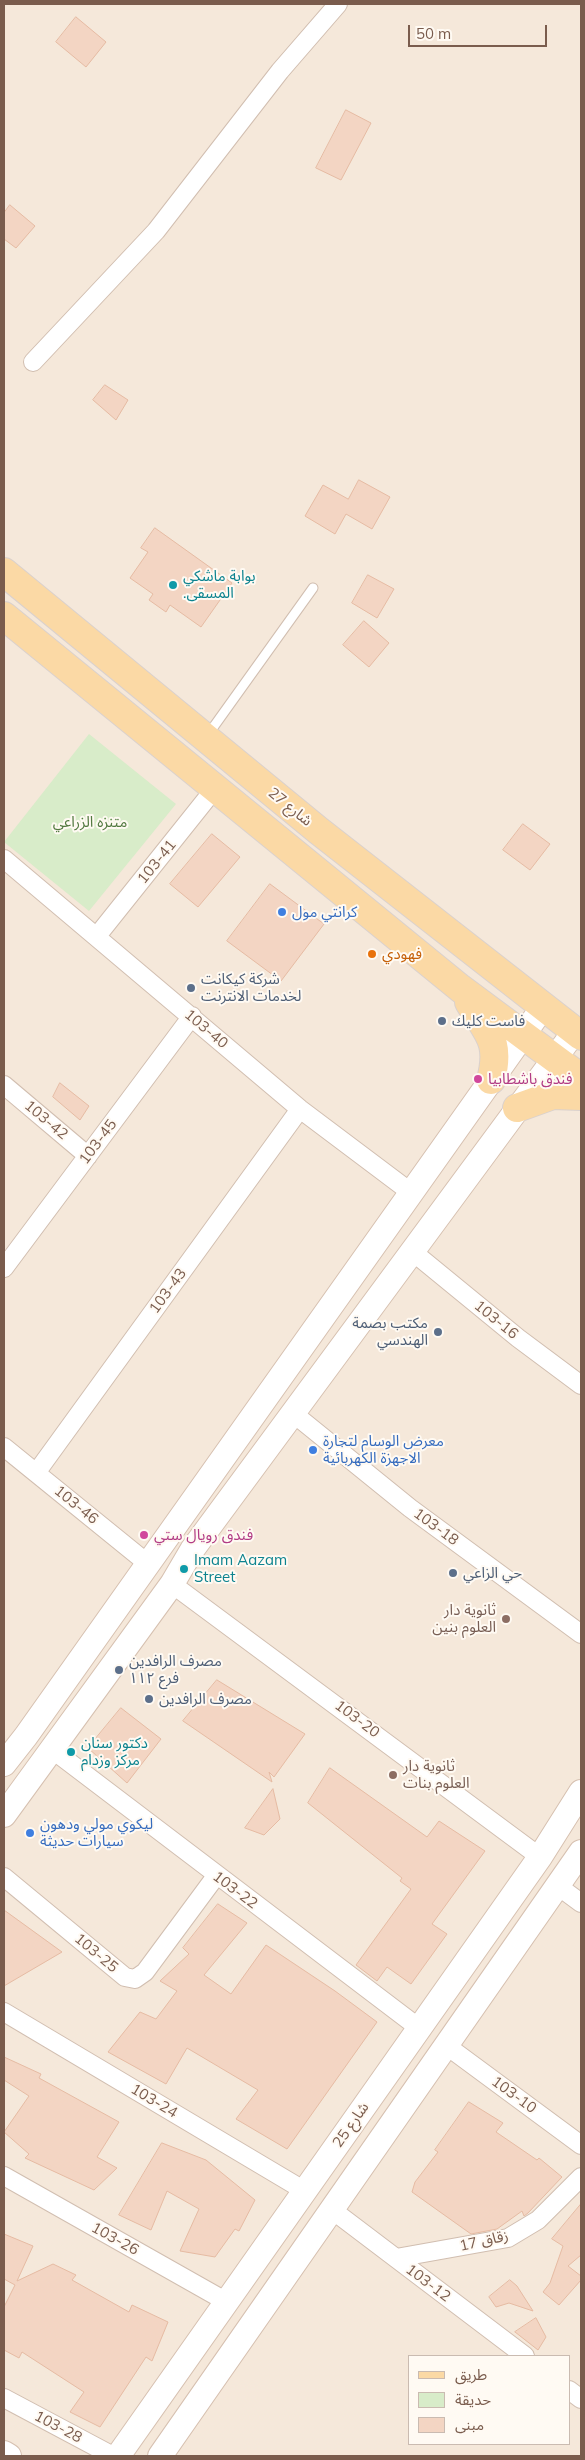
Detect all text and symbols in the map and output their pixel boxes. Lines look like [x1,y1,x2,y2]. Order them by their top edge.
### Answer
scale bar [410,15,549,47]
text: 50 m [416,24,451,43]
place label: بوابة ماشكي .المسقى [183,567,256,602]
marker: بوابة ماشكي .المسقى [167,579,179,591]
street label: شارع 27 [264,784,316,830]
park label: متنزه الزراعي [53,813,127,831]
street label: 103-41 [134,836,180,888]
place label: كرانتي مول [292,903,357,921]
marker: كرانتي مول [276,906,288,918]
place label: فهودي [382,945,422,963]
marker: فهودي [366,948,378,960]
place label: شركة كيكانت لخدمات الانترنت [201,970,301,1005]
marker: شركة كيكانت لخدمات الانترنت [185,982,197,994]
street label: 103-40 [181,1006,231,1052]
place label: فاست كليك [452,1012,525,1030]
marker: فاست كليك [436,1015,448,1027]
place label: فندق باشطابيا [488,1070,573,1088]
marker: فندق باشطابيا [472,1073,484,1085]
street label: 103-42 [21,1097,71,1143]
street label: 103-45 [75,1116,121,1168]
street label: 103-43 [146,1265,190,1317]
street label: 103-16 [470,1297,522,1343]
place label: مكتب بصمة الهندسي [352,1314,428,1349]
marker: مكتب بصمة الهندسي [432,1326,444,1338]
place label: معرض الوسام لتجارة الاجهزة الكهربائية [323,1432,444,1467]
marker: معرض الوسام لتجارة الاجهزة الكهربائية [307,1444,319,1456]
street label: 103-46 [50,1482,102,1528]
street label: 103-18 [410,1505,462,1549]
place label: فندق رويال ستي [154,1526,253,1544]
marker: فندق رويال ستي [138,1529,150,1541]
place label: Imam Aazam Street [194,1551,287,1586]
marker: Imam Aazam Street [178,1563,190,1575]
place label: حي الزاعي [463,1564,522,1582]
marker: حي الزاعي [447,1567,459,1579]
place label: ثانوية دار العلوم بنين [432,1601,496,1636]
marker: ثانوية دار العلوم بنين [500,1613,512,1625]
place label: مصرف الرافدين فرع ١١٢ [129,1652,222,1687]
marker: مصرف الرافدين فرع ١١٢ [113,1664,125,1676]
place label: مصرف الرافدين [159,1690,252,1708]
marker: مصرف الرافدين [143,1693,155,1705]
street label: 103-20 [331,1696,383,1742]
place label: دكتور سنان مركز وزدام [81,1734,148,1769]
marker: دكتور سنان مركز وزدام [65,1746,77,1758]
place label: ثانوية دار العلوم بنات [403,1757,469,1792]
marker: ثانوية دار العلوم بنات [387,1769,399,1781]
place label: ليكوي مولي ودهون سيارات حديثة [40,1815,153,1850]
marker: ليكوي مولي ودهون سيارات حديثة [24,1827,36,1839]
street label: 103-22 [209,1867,261,1913]
street label: 103-25 [71,1930,121,1976]
street label: 103-10 [488,2073,540,2117]
street label: 103-24 [127,2080,181,2122]
street label: شارع 25 [329,2099,373,2151]
street label: 103-26 [88,2219,142,2259]
street label: زقاق 17 [458,2227,510,2255]
street label: 103-12 [402,2260,454,2306]
legend [408,2355,570,2445]
text: طريق [455,2365,487,2384]
text: حديقة [455,2390,491,2409]
street label: 103-28 [31,2407,85,2447]
text: مبنى [455,2415,484,2434]

